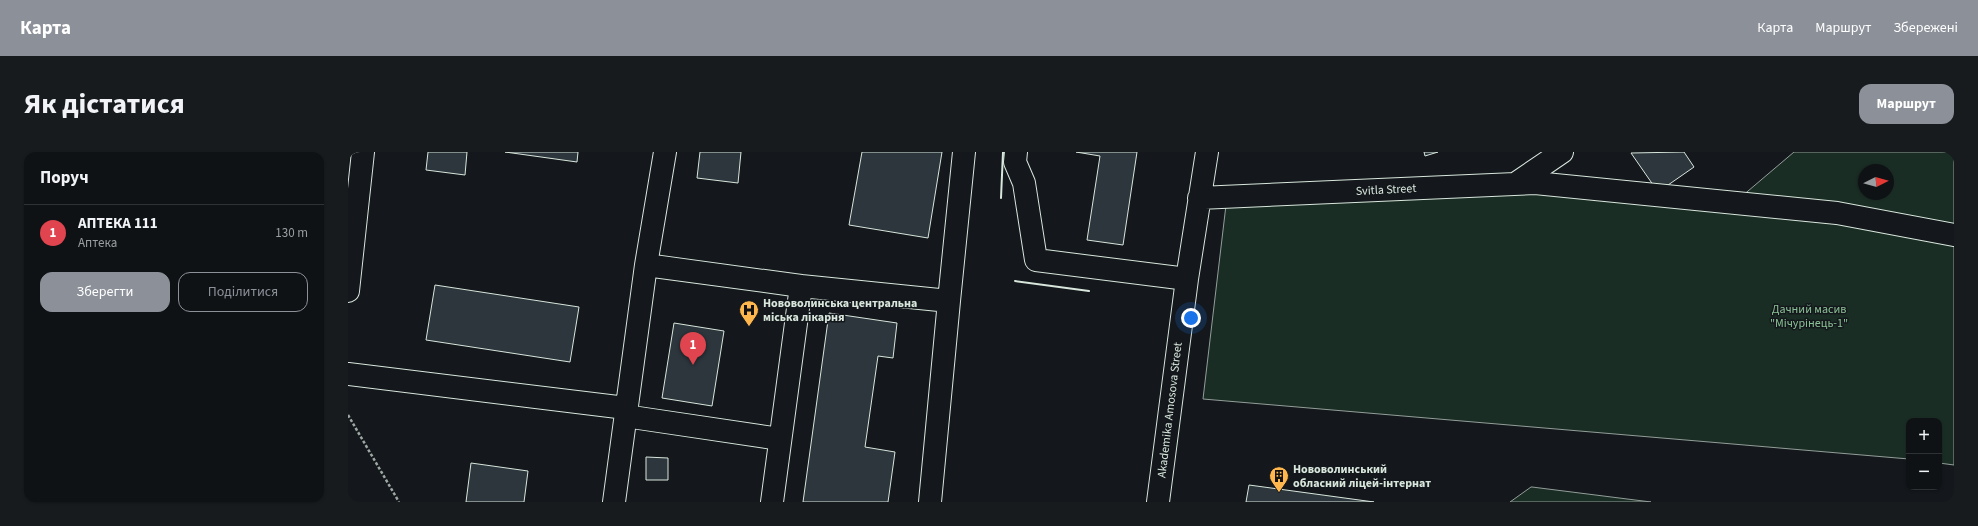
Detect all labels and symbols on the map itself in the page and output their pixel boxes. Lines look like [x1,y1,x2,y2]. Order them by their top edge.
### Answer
north arrow [1858,164,1894,200]
street label: Svitla Street [1355,180,1417,200]
place label: Нововолинська центральна міська лікарня [763,295,917,326]
hospital icon: Нововолинська центральна міська лікарня [738,299,760,327]
park label: Дачний масив "Мічурінець-1" [1770,301,1848,332]
your location [1181,308,1201,328]
pin: 1 [680,332,706,365]
street label: Akademika Amosova Street [1153,341,1187,479]
place label: Нововолинський обласний ліцей-інтернат [1293,461,1431,492]
building icon: Нововолинський обласний ліцей-інтернат [1268,465,1290,493]

